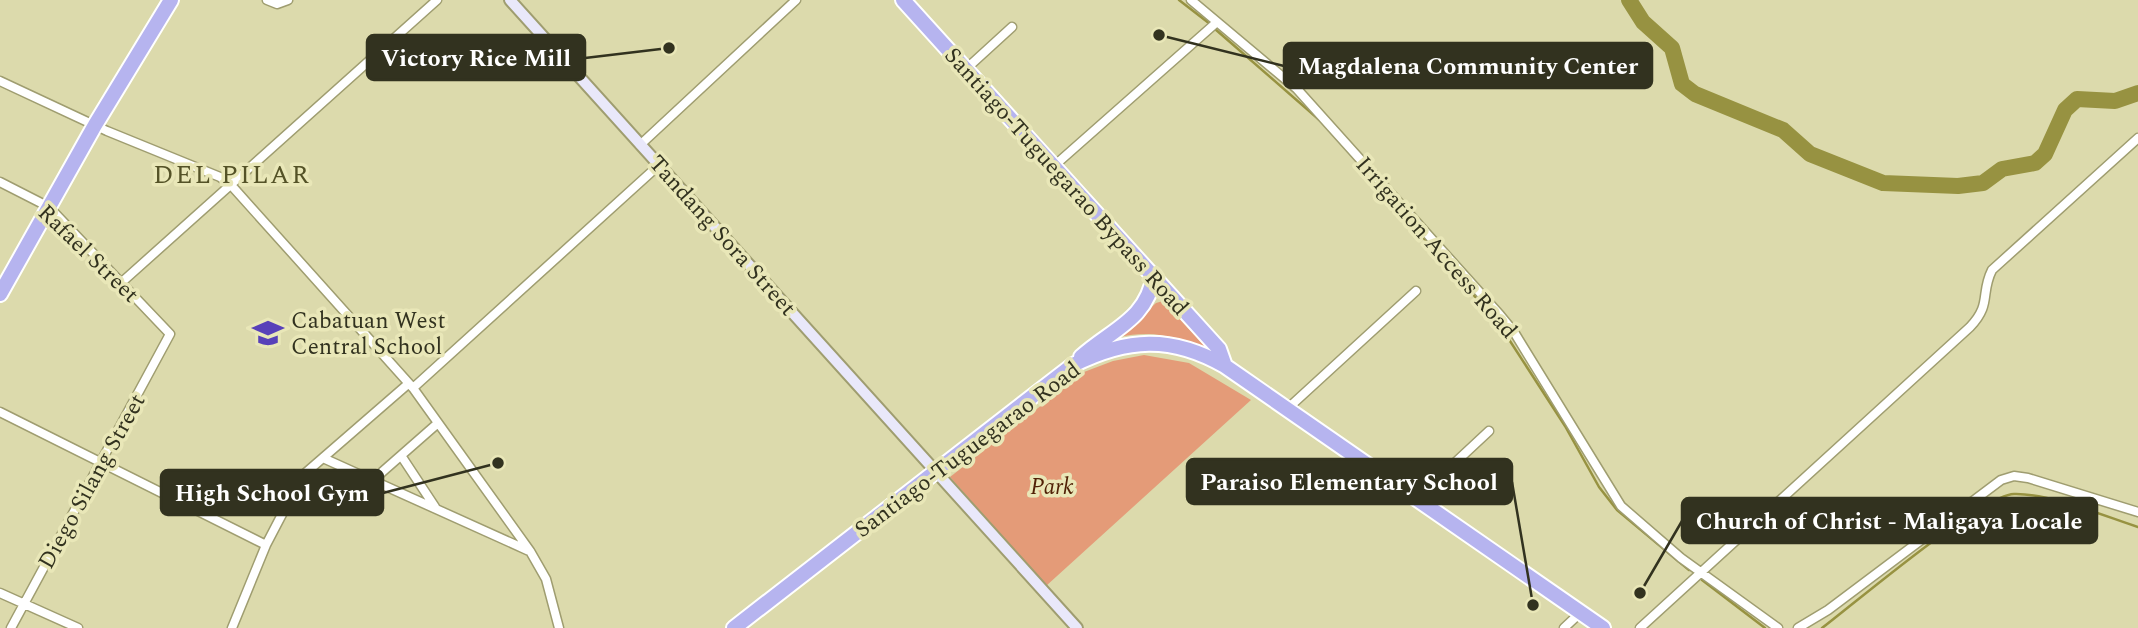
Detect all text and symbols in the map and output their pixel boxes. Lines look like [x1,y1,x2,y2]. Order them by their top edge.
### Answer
callout: Victory Rice Mill [367,35,585,80]
street label: Santiago-Tuguegarao Bypass Road [935,40,1197,324]
text: Victory Rice Mill [381,41,571,77]
callout: Magdalena Community Center [1284,43,1652,88]
text: Magdalena Community Center [1298,49,1639,85]
street label: Tandang Sora Street [640,147,804,325]
street label: Irrigation Access Road [1347,149,1525,347]
district label: DEL PILAR [153,155,311,195]
street label: Rafael Street [29,196,147,312]
place label: Cabatuan West Central School [291,304,446,365]
school or university icon: Cabatuan West Central School [251,316,285,350]
street label: Santiago-Tuguegarao Road [847,353,1089,547]
street label: Diego Silang Street [29,388,155,576]
callout: Paraiso Elementary School [1187,459,1512,504]
text: Paraiso Elementary School [1200,465,1498,501]
callout: High School Gym [161,470,383,515]
park label: Park [1030,470,1074,505]
text: High School Gym [175,476,370,512]
callout: Church of Christ - Maligaya Locale [1682,498,2097,543]
text: Church of Christ - Maligaya Locale [1696,504,2082,540]

